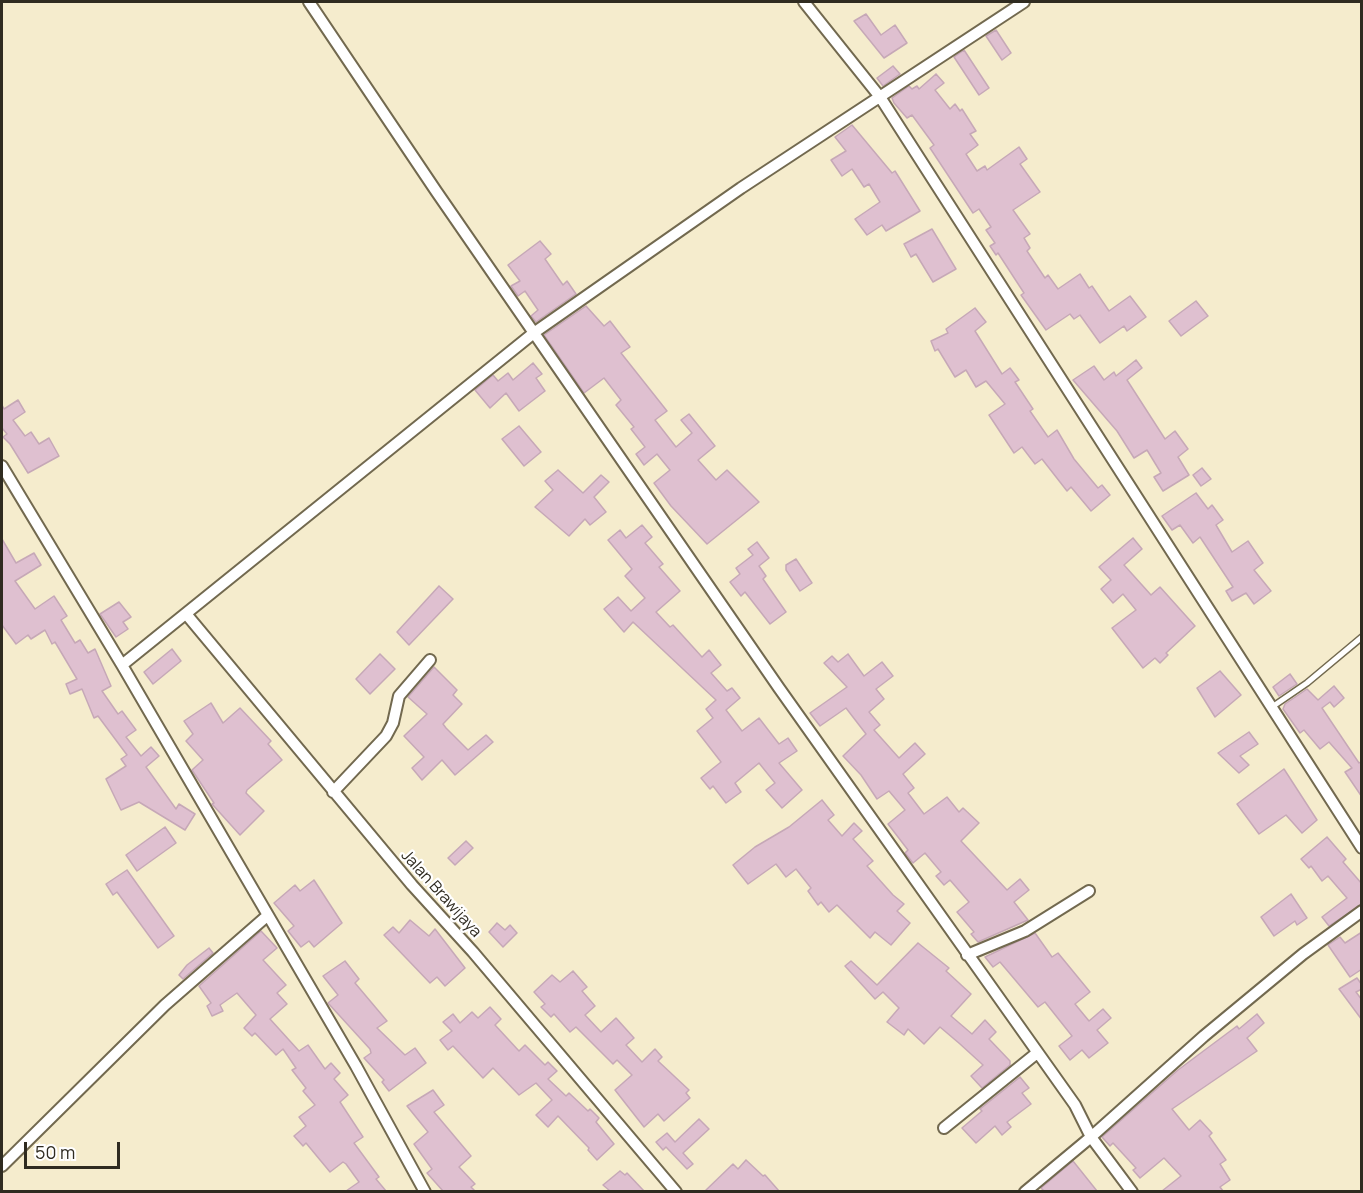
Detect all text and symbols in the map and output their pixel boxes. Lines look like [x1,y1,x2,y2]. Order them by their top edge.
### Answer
street label: Jalan Brawijaya [397,846,485,942]
scale bar [27,1130,123,1168]
text: 50 m [35,1140,75,1164]

